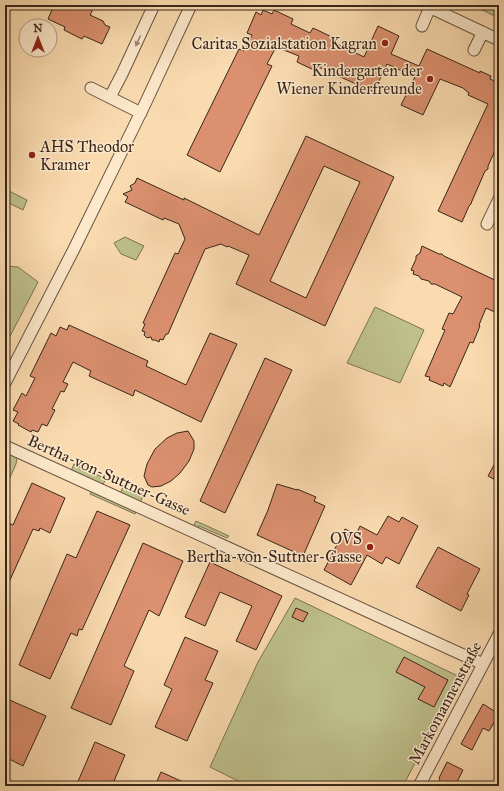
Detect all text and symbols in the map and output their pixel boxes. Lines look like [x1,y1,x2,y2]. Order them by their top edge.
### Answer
north arrow [18,18,58,58]
text: N [33,22,43,35]
place label: Caritas Sozialstation Kagran [192,34,377,54]
one-way arrow [134,35,140,47]
marker: Caritas Sozialstation Kagran [380,38,390,48]
place label: Kindergarten der Wiener Kinderfreunde [276,61,422,98]
marker: Kindergarten der Wiener Kinderfreunde [425,74,435,84]
place label: AHS Theodor Kramer [39,137,134,174]
marker: AHS Theodor Kramer [27,150,37,160]
street label: Bertha-von-Suttner-Gasse [25,431,193,520]
place label: OVS Bertha-von-Suttner-Gasse [186,529,362,566]
marker: OVS Bertha-von-Suttner-Gasse [365,542,375,552]
street label: Markomannenstraße [405,638,486,768]

